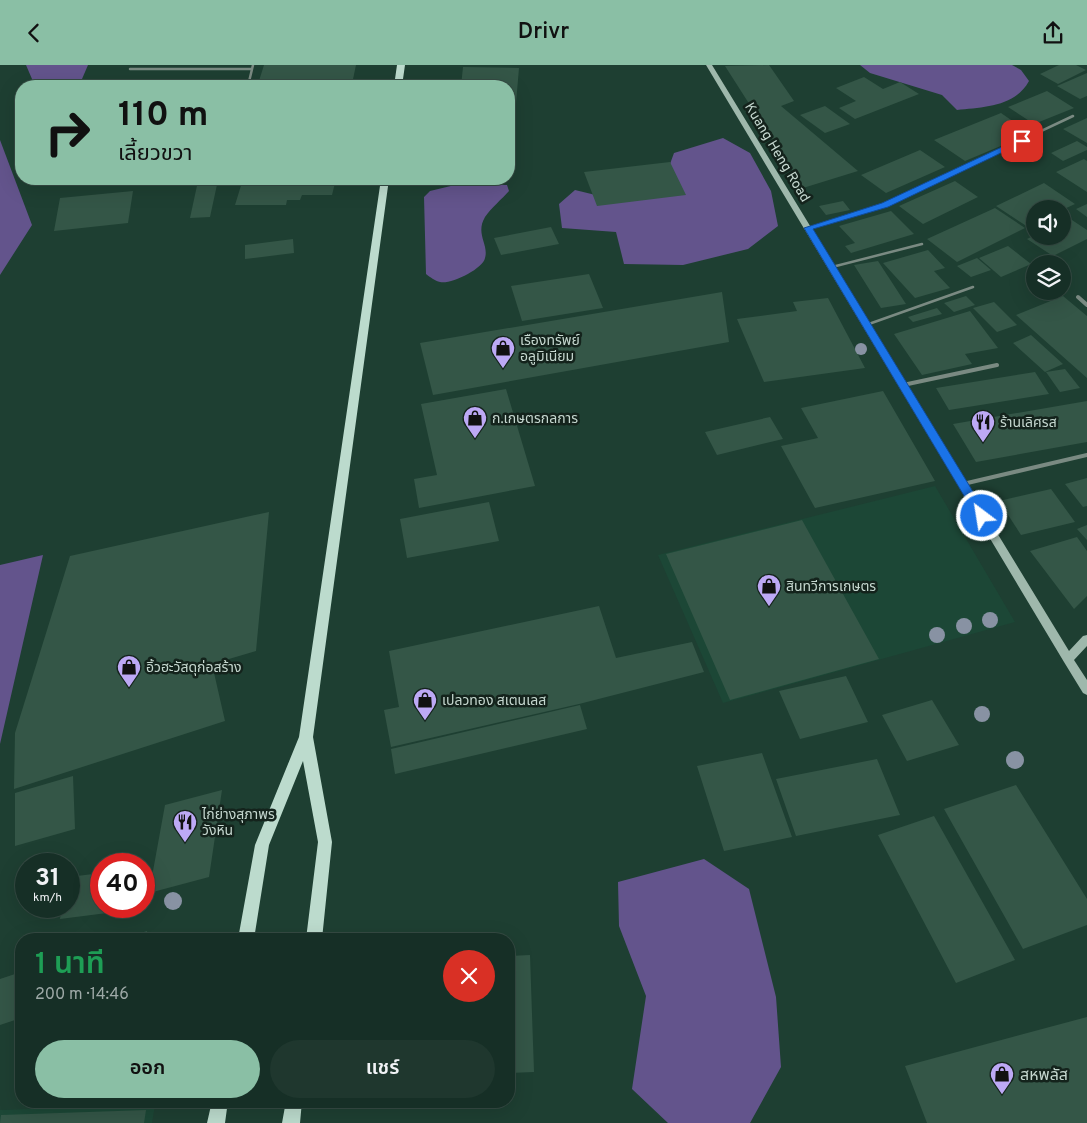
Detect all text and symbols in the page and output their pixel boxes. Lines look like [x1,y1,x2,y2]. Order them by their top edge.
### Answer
icon: back [20,19,48,47]
text: Drivr [518,19,569,46]
icon: share [1039,19,1067,47]
text: 110 m [118,94,208,138]
icon: right [35,100,100,165]
street label: Kuang Heng Road [740,100,813,206]
pin [1001,120,1043,162]
icon: arrive [1008,127,1036,155]
text: เลี้ยวขวา [118,141,193,168]
map controls [1026,200,1071,300]
button: sound [1026,200,1071,245]
button: layers [1026,255,1071,300]
place label: เรืองทรัพย์ อลูมิเนียม [520,333,580,366]
shop icon: เรืองทรัพย์ อลูมิเนียม [490,335,516,369]
shop icon: ก.เกษตรกลการ [462,405,488,439]
restaurant icon: ร้านเลิศรส [970,409,996,443]
place label: ก.เกษตรกลการ [492,411,578,428]
place label: ร้านเลิศรส [1000,415,1057,432]
position arrow [955,489,1007,541]
shop icon: สินทวีการเกษตร [756,573,782,607]
place label: สินทวีการเกษตร [786,579,876,596]
shop icon: อิ้วฮะวัสดุก่อสร้าง [116,654,142,688]
place label: อิ้วฮะวัสดุก่อสร้าง [146,658,242,677]
shop icon: เปลวทอง สเตนเลส [412,687,438,721]
place label: เปลวทอง สเตนเลส [442,693,546,710]
place label: ไก่ย่างสุภาพร วังหิน [201,806,275,840]
restaurant icon: ไก่ย่างสุภาพร วังหิน [172,809,198,843]
speed limit sign: 40 [90,853,155,918]
text: 31 [35,863,60,895]
text: km/h [33,890,62,906]
text: 1 นาที [35,947,105,984]
button: close [443,950,495,1002]
text: 200 m · 14:46 [35,985,129,1005]
button: ออก [35,1040,260,1098]
button: แชร์ [270,1040,495,1098]
shop icon: สหพลัส [989,1061,1015,1095]
place label: สหพลัส [1020,1066,1068,1086]

